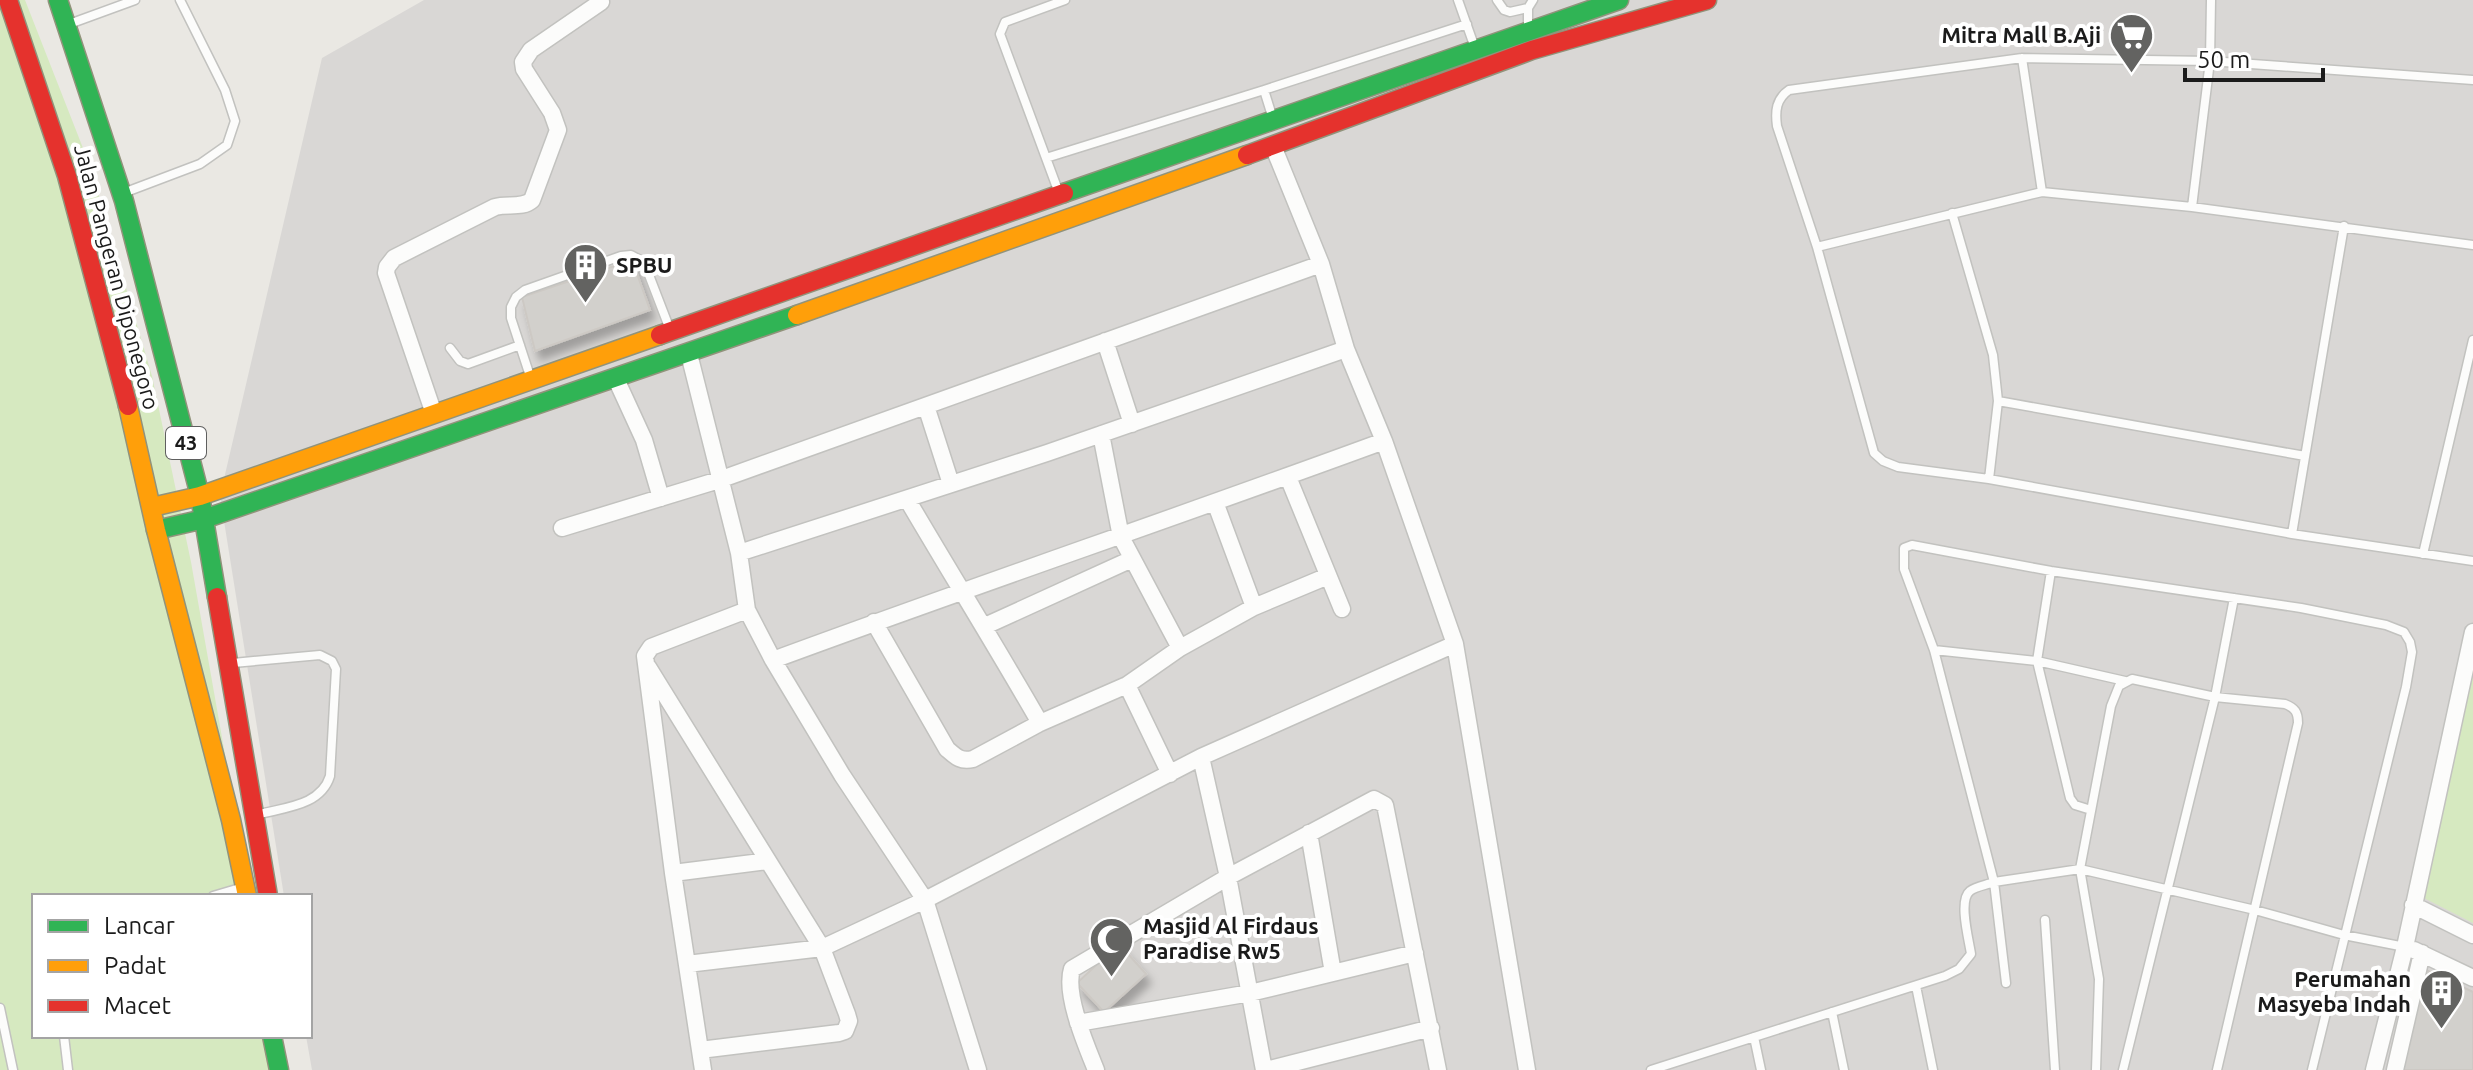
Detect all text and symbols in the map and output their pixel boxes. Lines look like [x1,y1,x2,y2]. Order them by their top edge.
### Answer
supermarket icon: Mitra Mall B.Aji [2108,11,2156,74]
place label: Mitra Mall B.Aji [1941,22,2101,47]
scale bar [2185,32,2323,82]
text: 50 m [2197,46,2250,73]
street label: Jalan Pangeran Diponegoro [70,141,165,412]
building icon: SPBU [561,241,609,304]
place label: SPBU [616,252,672,277]
road number: 43 [166,427,206,459]
legend [32,894,312,1038]
text: Lancar [104,912,175,939]
place label: Masjid Al Firdaus Paradise Rw5 [1143,913,1319,963]
mosque icon: Masjid Al Firdaus Paradise Rw5 [1088,915,1136,978]
text: Padat [104,952,167,979]
place label: Perumahan Masyeba Indah [2257,966,2411,1016]
building icon: Perumahan Masyeba Indah [2418,968,2466,1031]
text: Macet [104,992,172,1019]

